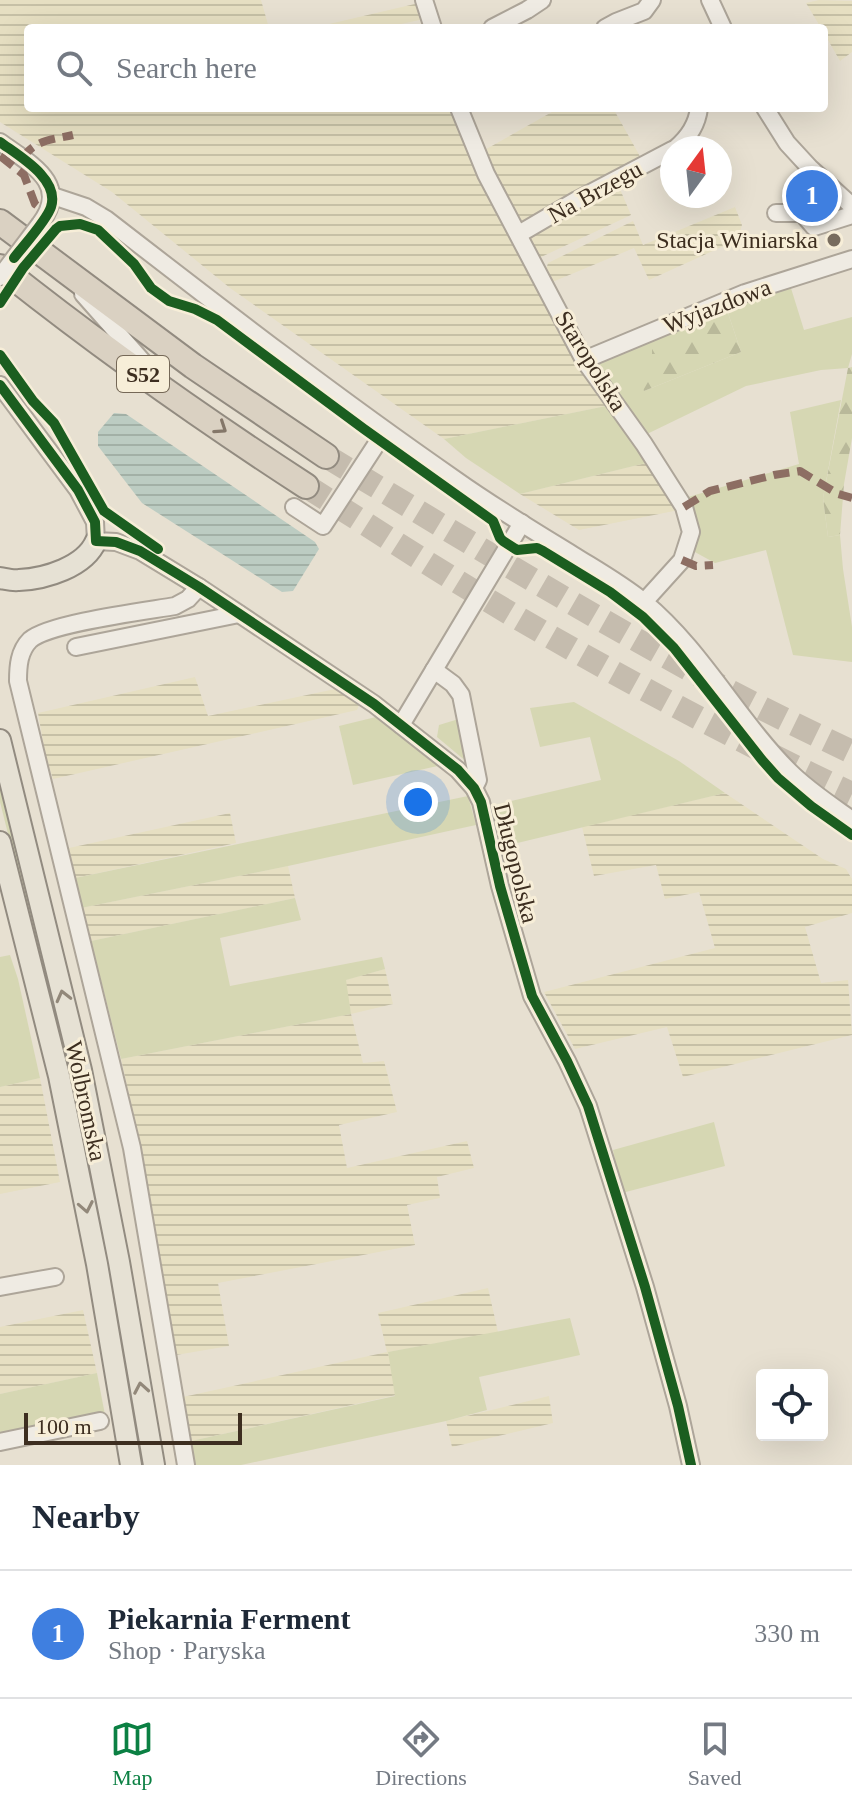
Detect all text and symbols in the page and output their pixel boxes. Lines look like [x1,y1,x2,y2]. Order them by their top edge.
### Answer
search box [24,24,828,112]
icon: search [52,46,96,90]
text: Search here [116,51,257,84]
north arrow [660,136,732,208]
street label: Na Brzegu [544,156,646,228]
pin: 1 [786,166,838,226]
place label: Stacja Winiarska [656,227,818,253]
marker: Stacja Winiarska [825,231,843,249]
street label: Wyjazdowa [660,273,775,338]
street label: Staropolska [550,306,632,416]
road number: S52 [117,356,169,392]
one-way arrow [213,419,227,434]
your location [398,782,438,822]
street label: Długopolska [489,800,544,926]
one-way arrow [55,990,72,1003]
street label: Wolbromska [61,1039,111,1164]
one-way arrow [77,1200,94,1213]
map controls [756,1369,828,1441]
button: locate [756,1369,828,1441]
one-way arrow [133,1381,150,1395]
scale bar [24,1409,242,1445]
text: 100 m [36,1414,92,1439]
text: Nearby [32,1498,140,1535]
text: Piekarnia Ferment [108,1602,350,1635]
text: 1 [52,1619,65,1648]
text: 330 m [754,1619,820,1648]
text: Shop · Paryska [108,1636,265,1665]
tab: Map [110,1717,154,1791]
tab: Directions [375,1717,467,1791]
tab: Saved [688,1717,742,1791]

